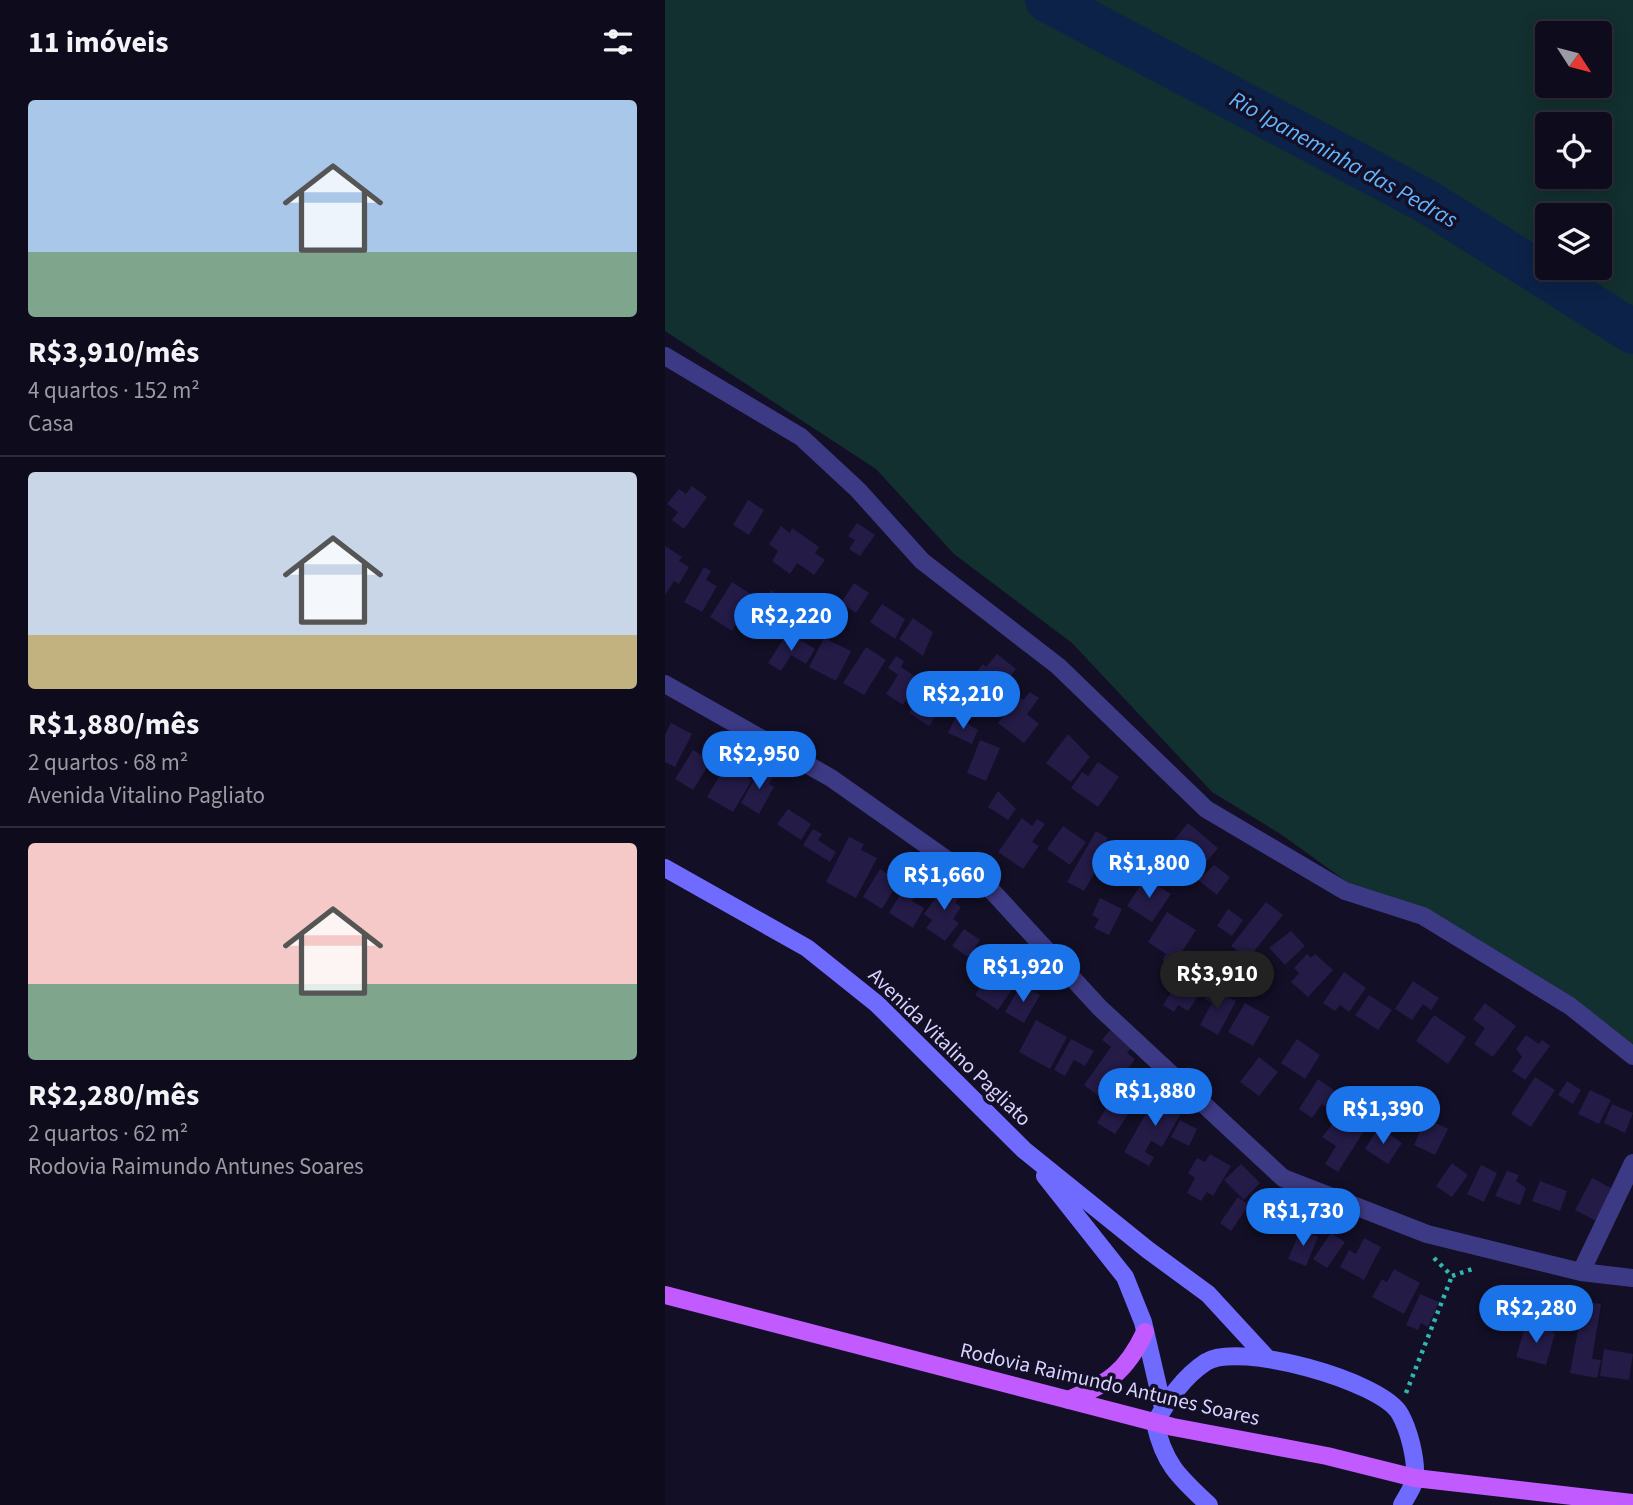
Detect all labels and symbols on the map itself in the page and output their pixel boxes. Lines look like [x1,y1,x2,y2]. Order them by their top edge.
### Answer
north arrow [1535,21,1612,98]
water label: Rio Ipaneminha das Pedras [1224,83,1464,236]
pin: R$2,220 [726,594,856,653]
pin: R$2,210 [898,672,1028,731]
pin: R$2,950 [694,732,824,791]
pin: R$1,800 [1084,841,1214,900]
pin: R$1,660 [879,852,1009,912]
pin: R$1,920 [958,944,1088,1004]
pin: R$3,910 [1152,951,1282,1011]
street label: Avenida Vitalino Pagliato [862,961,1038,1133]
pin: R$1,880 [1090,1068,1220,1128]
pin: R$1,390 [1318,1086,1448,1146]
pin: R$1,730 [1238,1188,1368,1248]
pin: R$2,280 [1471,1286,1601,1345]
street label: Rodovia Raimundo Antunes Soares [957,1335,1263,1433]

